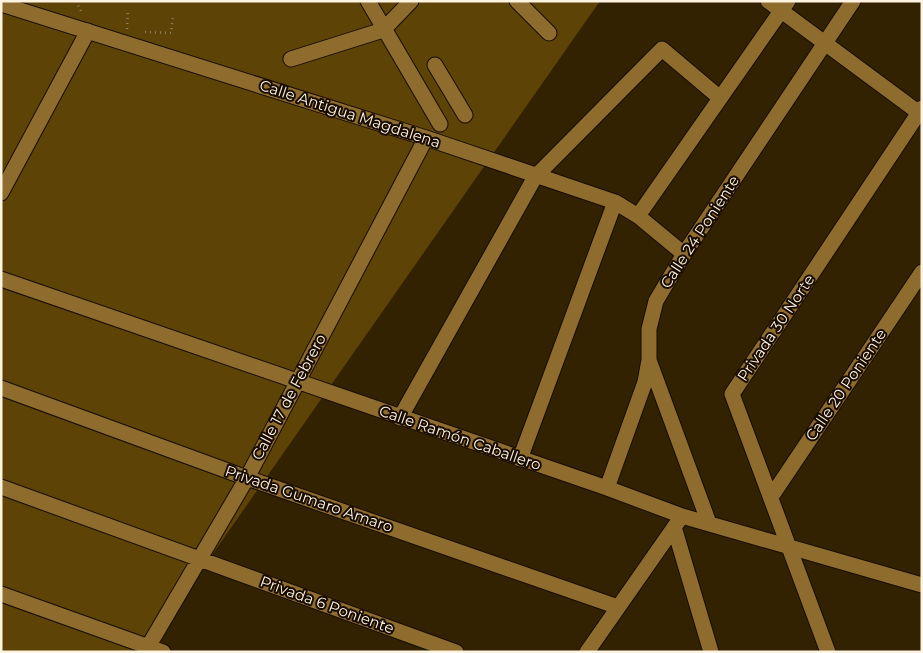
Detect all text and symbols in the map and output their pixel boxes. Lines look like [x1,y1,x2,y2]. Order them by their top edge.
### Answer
street label: Calle Antigua Magdalena [257,75,443,152]
street label: Calle 24 Poniente [656,172,743,292]
street label: Privada 30 Norte [733,271,818,385]
street label: Calle 20 Poniente [801,325,890,444]
street label: Calle 17 de Febrero [247,330,330,463]
street label: Calle Ramón Caballero [377,401,544,474]
street label: Privada Gumaro Amaro [223,461,396,536]
street label: Privada 6 Poniente [258,571,397,638]

